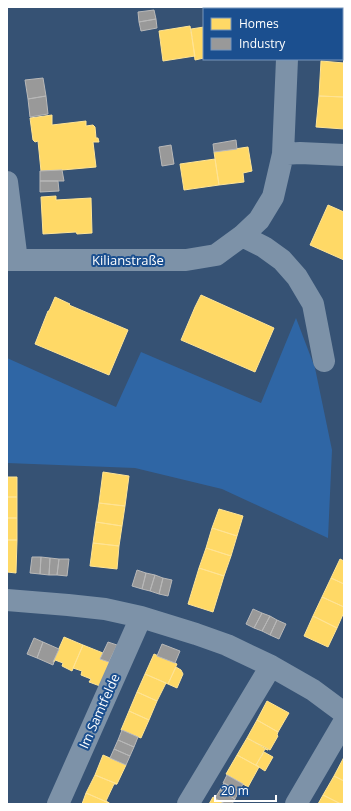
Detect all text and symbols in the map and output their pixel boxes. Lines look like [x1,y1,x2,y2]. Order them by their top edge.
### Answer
legend [203,8,343,60]
text: Homes [239,15,279,32]
text: Industry [239,35,286,52]
street label: Kilianstraße [92,251,164,269]
street label: Im Samtfelde [74,671,124,751]
scale bar [215,777,276,803]
text: 20 m [221,782,249,799]

